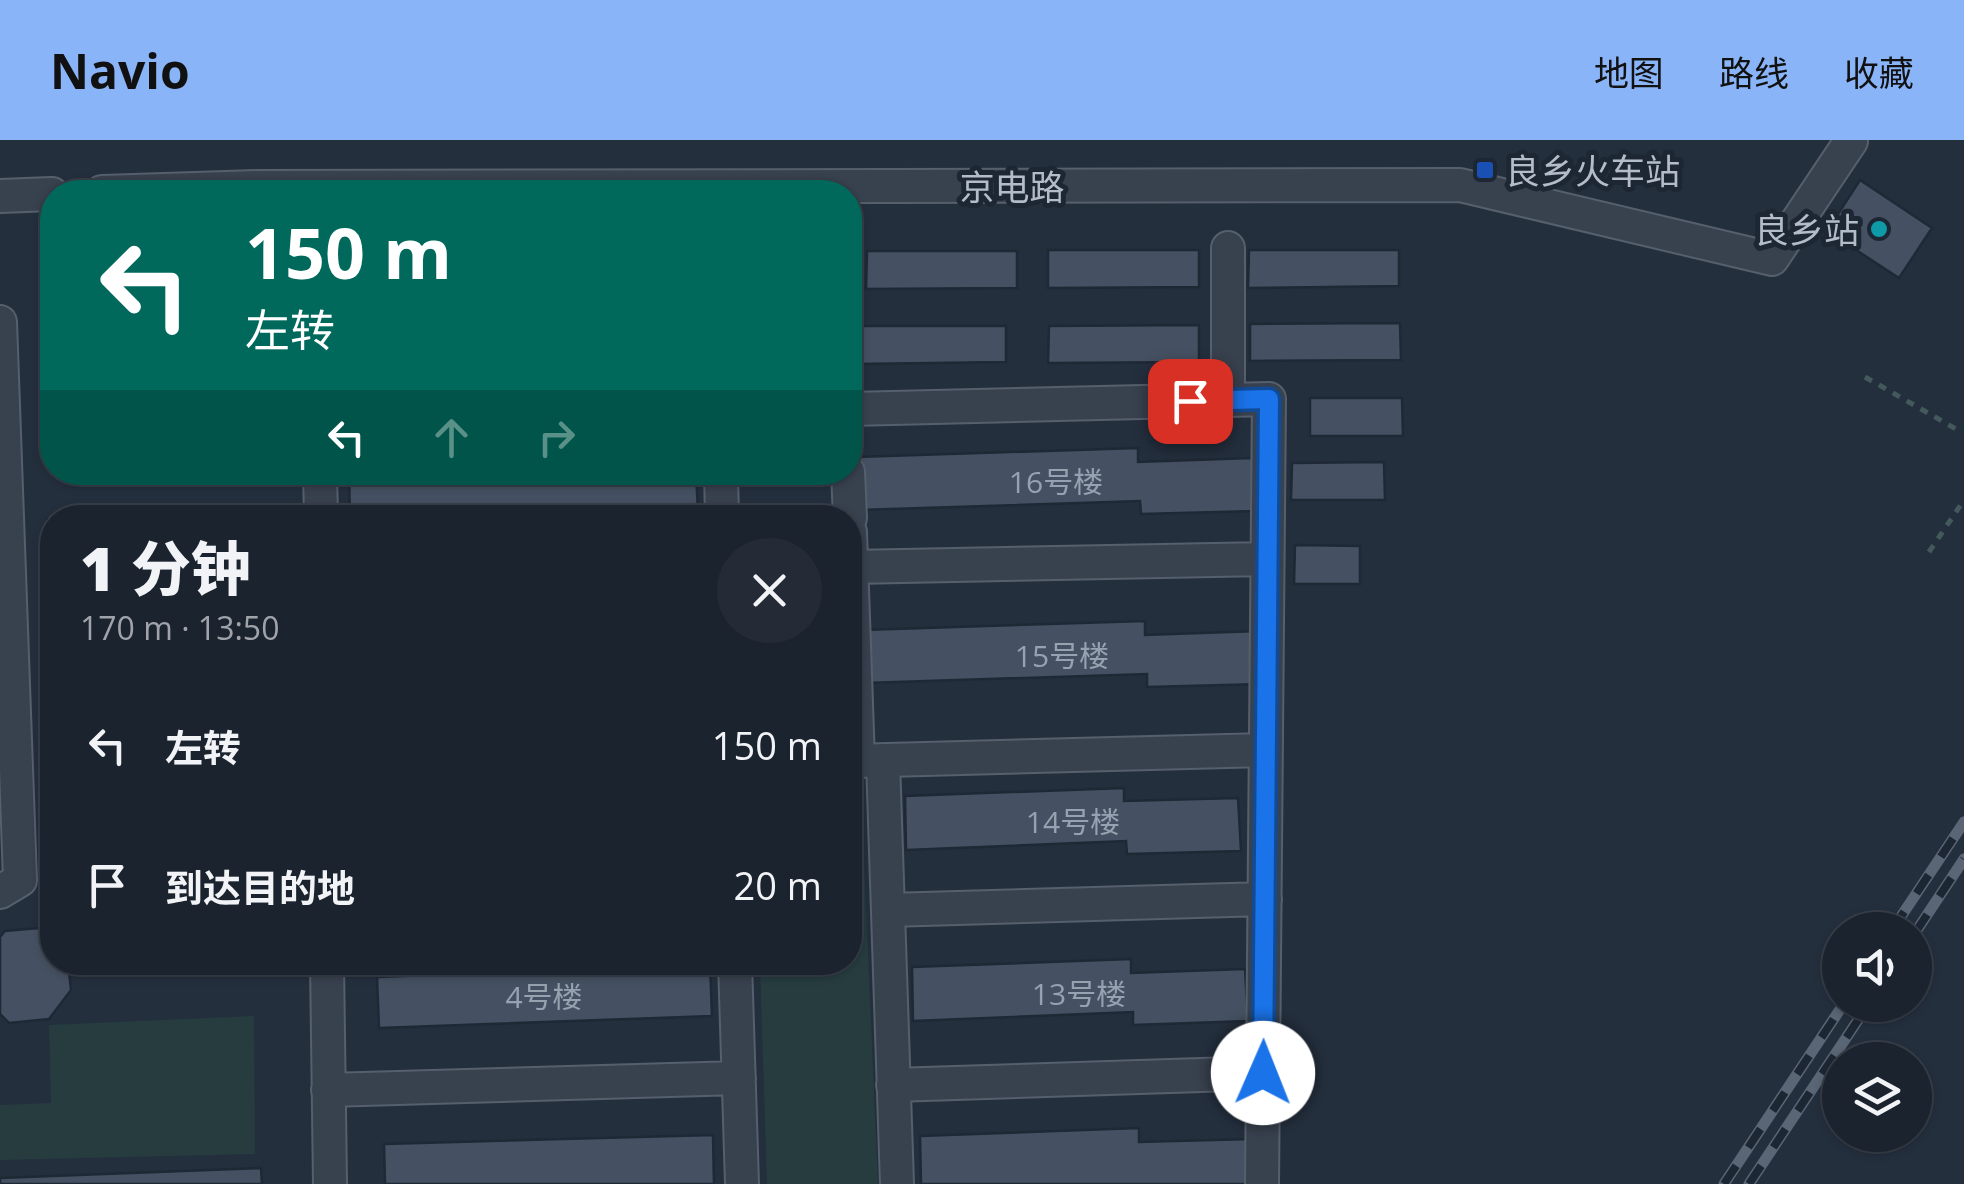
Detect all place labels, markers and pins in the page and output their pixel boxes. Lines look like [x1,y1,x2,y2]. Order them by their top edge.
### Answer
place label: 良乡火车站 [1505,147,1680,194]
marker: 良乡火车站 [1474,159,1496,181]
place label: 良乡站 [1754,206,1859,253]
marker: 良乡站 [1868,218,1890,240]
pin [1148,359,1233,444]

